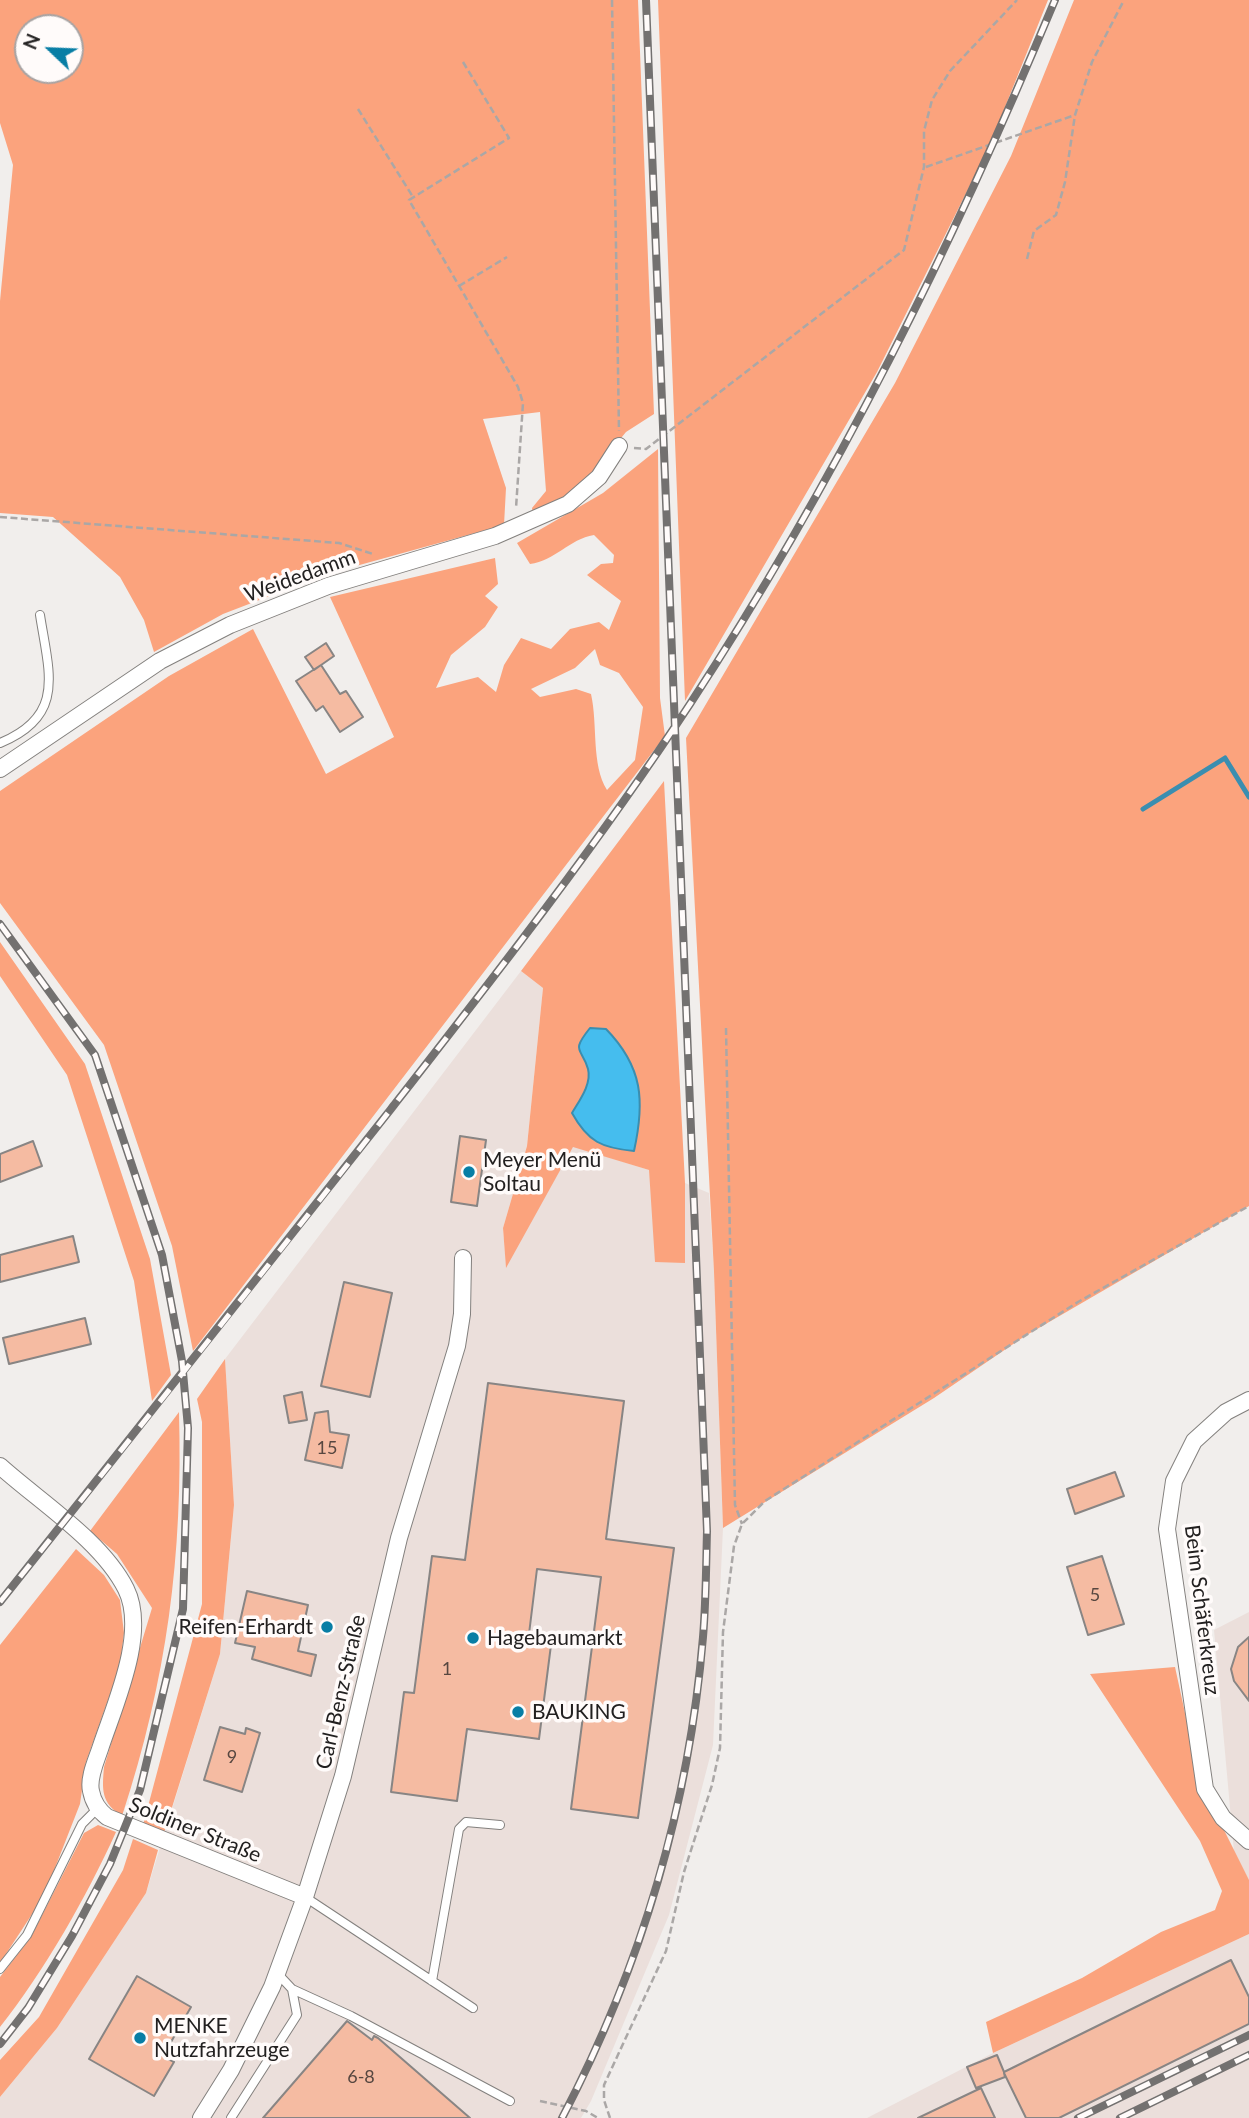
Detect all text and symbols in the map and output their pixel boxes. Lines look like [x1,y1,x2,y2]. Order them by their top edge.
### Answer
north arrow [14,14,84,84]
text: N [18,30,44,53]
street label: Weidedamm [241,544,359,608]
place label: Meyer Menü Soltau [483,1147,601,1197]
marker: Meyer Menü Soltau [461,1164,477,1180]
house number: 15 [317,1437,337,1459]
street label: Beim Schäferkreuz [1179,1523,1225,1697]
house number: 5 [1090,1584,1100,1606]
street label: Carl-Benz-Straße [311,1612,371,1772]
place label: Reifen-Erhardt [179,1614,313,1640]
marker: Reifen-Erhardt [319,1619,335,1635]
place label: Hagebaumarkt [487,1625,622,1651]
marker: Hagebaumarkt [465,1630,481,1646]
house number: 1 [442,1658,452,1680]
place label: BAUKING [532,1699,626,1725]
marker: BAUKING [510,1704,526,1720]
house number: 9 [227,1746,237,1768]
street label: Soldiner Straße [125,1792,265,1868]
place label: MENKE Nutzfahrzeuge [154,2013,290,2063]
marker: MENKE Nutzfahrzeuge [132,2030,148,2046]
house number: 6-8 [347,2066,375,2088]

